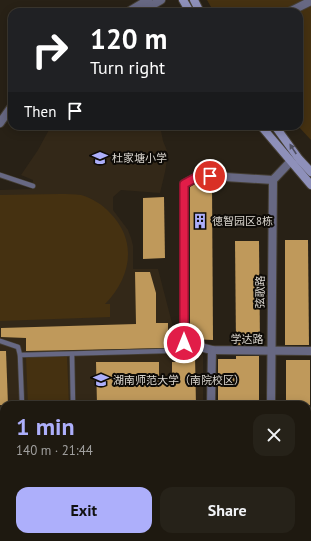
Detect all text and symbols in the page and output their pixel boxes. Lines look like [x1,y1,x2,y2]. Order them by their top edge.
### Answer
text: 120 m [90,20,167,57]
icon: right [24,24,76,76]
text: Turn right [90,56,165,79]
icon: arrive [64,100,86,122]
text: Then [24,102,56,121]
one-way arrow [289,144,297,154]
school or university icon: 杜家塘小学 [91,149,109,167]
place label: 杜家塘小学 [112,151,167,165]
pin [193,159,227,193]
icon: arrive [199,165,221,187]
building icon: 徳智园区8栋 [191,212,209,230]
place label: 徳智园区8栋 [212,214,273,228]
street label: 弦歌路 [253,275,267,309]
position arrow [163,322,205,364]
street label: 学达路 [231,332,264,346]
school or university icon: 湖南师范大学（南院校区） [92,371,110,389]
place label: 湖南师范大学（南院校区） [113,373,245,387]
text: 1 min [16,411,75,442]
button: close [253,414,295,456]
text: 140 m · 21:44 [16,442,93,459]
button: Exit [16,487,152,533]
button: Share [160,487,295,533]

